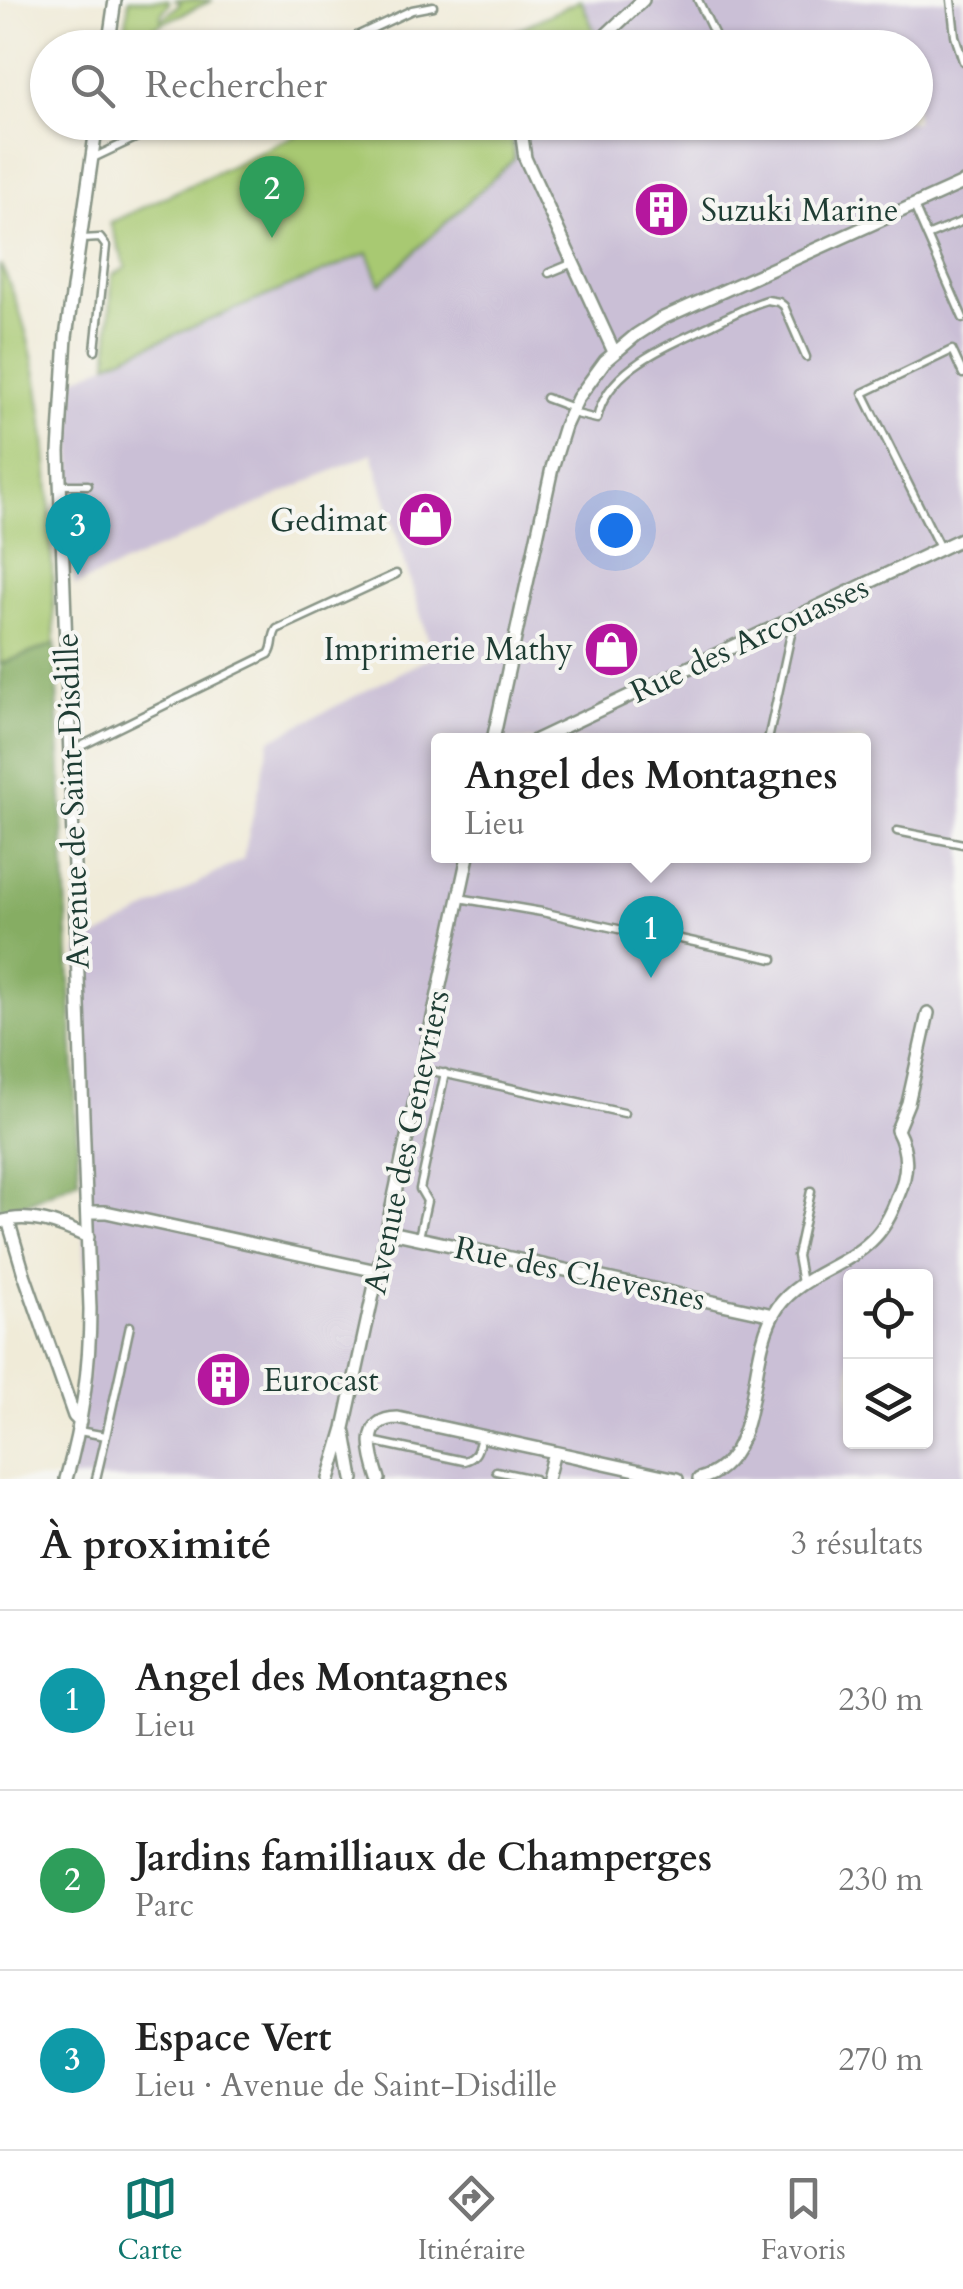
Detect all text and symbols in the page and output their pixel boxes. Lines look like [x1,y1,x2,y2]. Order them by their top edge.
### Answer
search box [30,30,933,140]
icon: search [65,58,120,113]
text: Rechercher [145,59,327,111]
pin: 2 [240,156,304,238]
building icon: Suzuki Marine [632,180,692,240]
place label: Suzuki Marine [701,189,899,233]
shop icon: Gedimat [396,490,456,550]
pin: 3 [46,492,110,575]
place label: Gedimat [270,499,387,543]
your location [590,505,641,556]
street label: Rue des Arcouasses [623,565,876,714]
shop icon: Imprimerie Mathy [582,619,642,679]
place label: Imprimerie Mathy [323,628,573,672]
street label: Avenue de Saint-Disdille [45,632,101,970]
popup [431,733,871,863]
text: Angel des Montagnes [464,750,838,802]
text: Lieu [464,802,525,846]
pin: 1 [618,896,684,978]
street label: Avenue des Genevriers [353,986,461,1298]
street label: Rue des Chevesnes [450,1226,709,1322]
map controls [843,1269,933,1449]
button: locate [843,1269,933,1359]
building icon: Eurocast [194,1350,254,1410]
place label: Eurocast [263,1359,379,1403]
button: layers [843,1359,933,1449]
text: À proximité [40,1516,272,1573]
text: 3 résultats [791,1522,923,1566]
text: Angel des Montagnes [135,1652,508,1704]
text: 1 [64,1678,81,1722]
text: 230 m [838,1678,923,1722]
text: Lieu [135,1704,195,1748]
text: Jardins familliaux de Champerges [135,1832,712,1884]
text: 2 [64,1858,81,1902]
text: 230 m [838,1858,923,1902]
text: Parc [135,1884,194,1928]
text: Espace Vert [135,2012,332,2064]
text: 3 [64,2038,81,2082]
text: 270 m [838,2038,923,2082]
text: Lieu · Avenue de Saint-Disdille [135,2064,557,2108]
tab: Carte [117,2171,183,2269]
tab: Itinéraire [418,2171,526,2269]
tab: Favoris [761,2171,846,2269]

